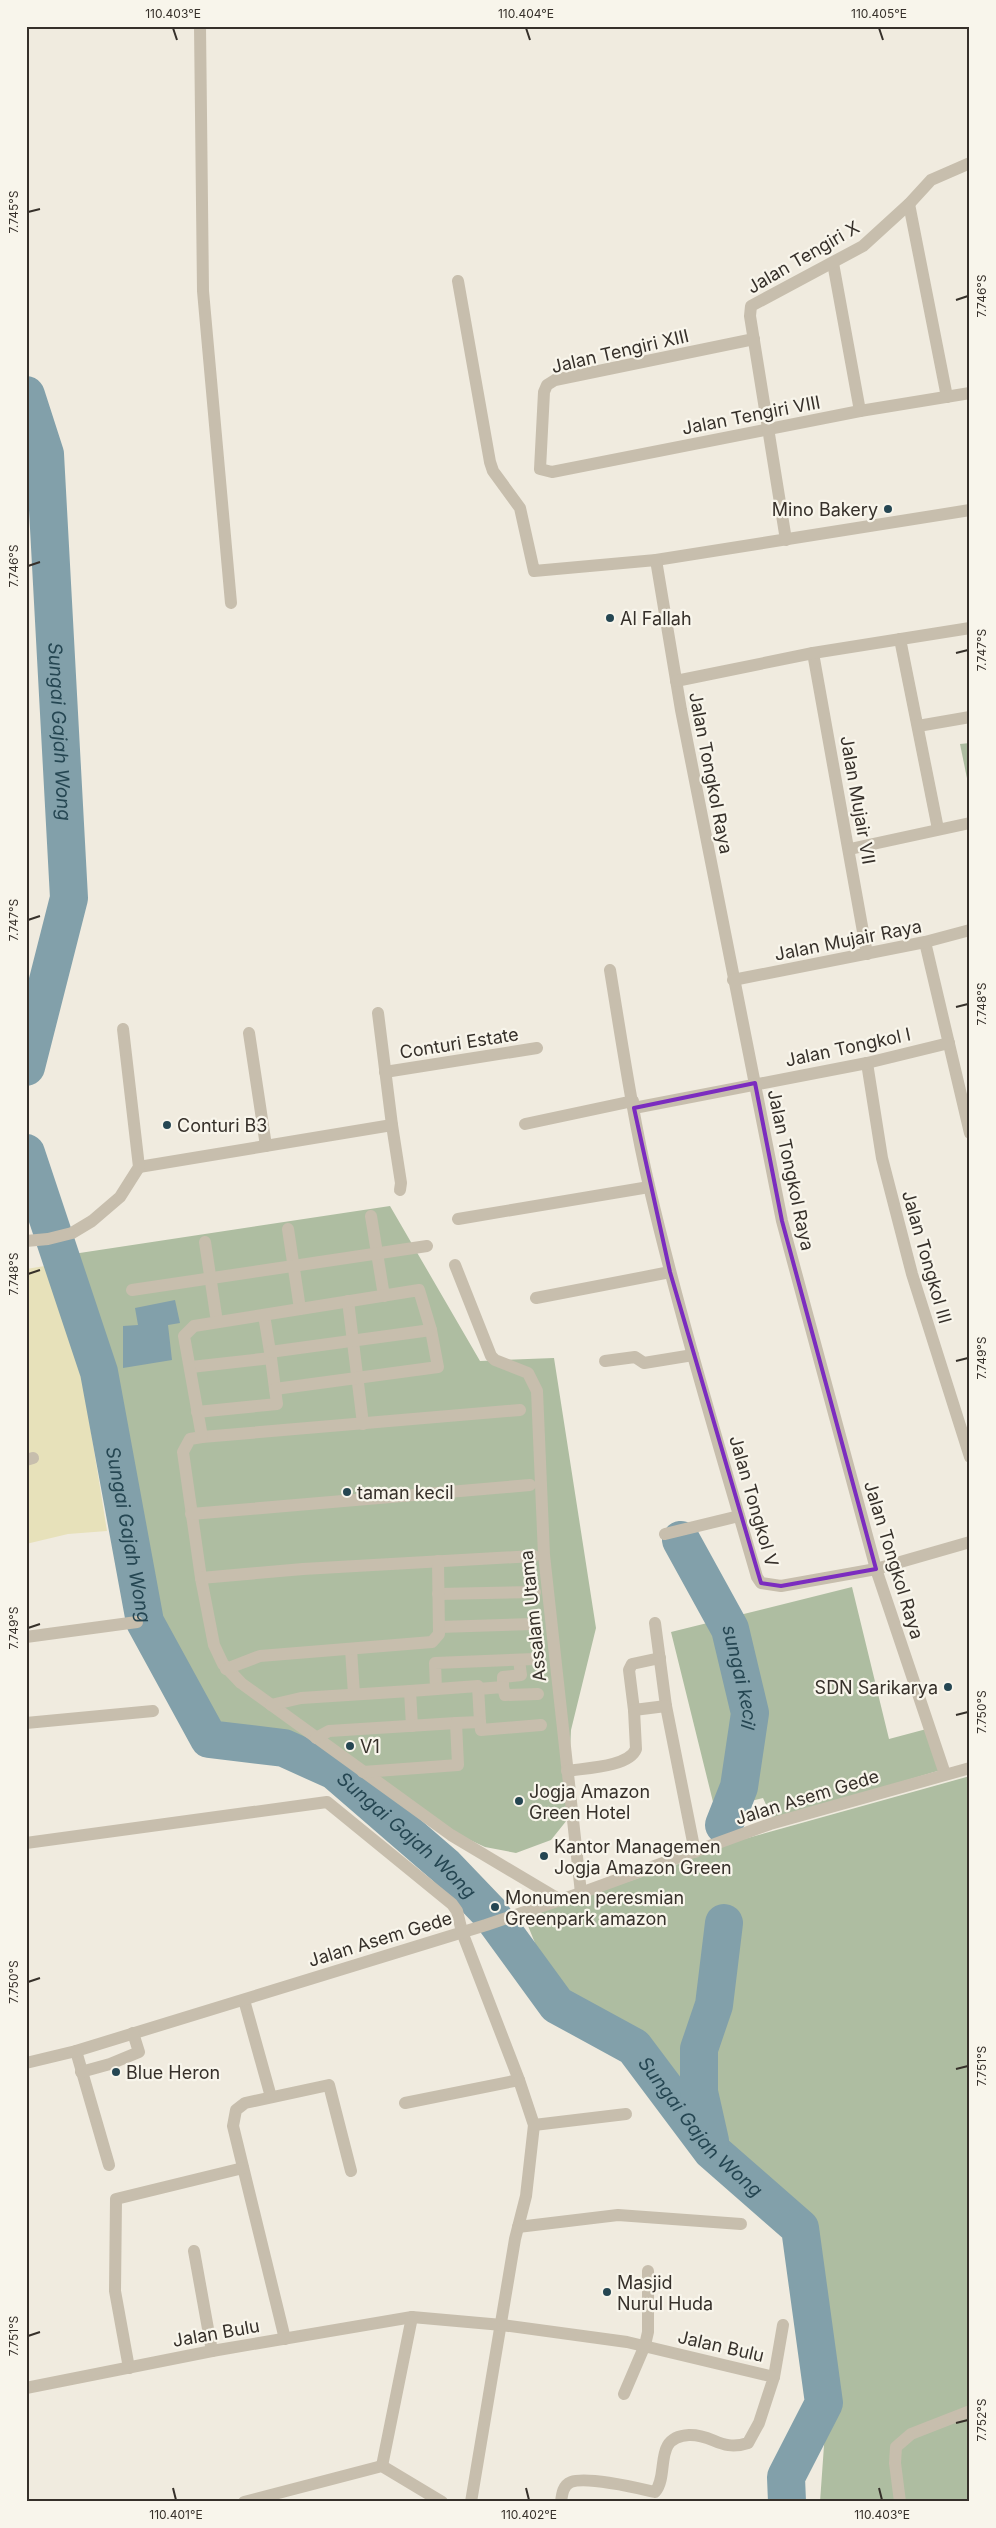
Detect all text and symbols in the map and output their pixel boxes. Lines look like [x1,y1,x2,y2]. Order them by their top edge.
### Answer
text: 110.403°E [145,6,201,21]
text: 110.404°E [498,6,554,21]
text: 110.405°E [851,6,907,21]
text: 7.745°S [6,190,21,233]
street label: Jalan Tengiri X [743,216,863,298]
text: 7.746°S [974,274,989,318]
street label: Jalan Tengiri XIII [549,325,691,377]
street label: Jalan Tengiri VIII [680,391,822,439]
place label: Mino Bakery [772,499,878,520]
marker: Mino Bakery [882,503,894,515]
text: 7.746°S [6,544,21,588]
place label: Al Fallah [620,608,692,629]
marker: Al Fallah [604,612,616,624]
text: 7.747°S [974,629,989,671]
water label: Sungai Gajah Wong [44,642,76,822]
street label: Jalan Tongkol Raya [685,690,737,856]
street label: Jalan Mujair VII [836,734,880,866]
text: 7.747°S [6,899,21,941]
street label: Jalan Mujair Raya [773,915,923,965]
text: 7.748°S [974,982,989,1025]
street label: Conturi Estate [398,1023,520,1063]
street label: Jalan Tongkol I [783,1023,913,1071]
street label: Jalan Tongkol Raya [764,1087,818,1253]
place label: Conturi B3 [177,1115,267,1136]
marker: Conturi B3 [161,1119,173,1131]
street label: Jalan Tongkol III [898,1188,956,1326]
text: 7.748°S [6,1252,21,1295]
text: 7.749°S [974,1336,989,1380]
street label: Jalan Tongkol V [725,1433,783,1569]
water label: Sungai Gajah Wong [101,1444,156,1625]
street label: Jalan Tongkol Raya [860,1478,928,1642]
place label: taman kecil [357,1482,454,1503]
marker: taman kecil [341,1486,353,1498]
street label: Assalam Utama [516,1549,550,1683]
text: 7.749°S [6,1606,21,1650]
water label: sungai kecil [718,1622,762,1731]
place label: SDN Sarikarya [815,1677,938,1698]
marker: SDN Sarikarya [942,1681,954,1693]
text: 7.750°S [974,1690,989,1734]
place label: V1 [360,1736,380,1757]
marker: V1 [344,1740,356,1752]
street label: Jalan Asem Gede [733,1765,881,1829]
water label: Sungai Gajah Wong [333,1767,481,1903]
place label: Jogja Amazon Green Hotel [529,1781,650,1823]
marker: Jogja Amazon Green Hotel [513,1795,525,1807]
place label: Kantor Managemen Jogja Amazon Green [554,1836,732,1878]
marker: Kantor Managemen Jogja Amazon Green [538,1850,550,1862]
place label: Monumen peresmian Greenpark amazon [505,1887,684,1929]
marker: Monumen peresmian Greenpark amazon [489,1901,501,1913]
street label: Jalan Asem Gede [306,1907,454,1971]
text: 7.750°S [6,1960,21,2004]
text: 7.751°S [974,2045,989,2086]
water label: Sungai Gajah Wong [634,2052,768,2202]
place label: Blue Heron [126,2062,220,2083]
marker: Blue Heron [110,2066,122,2078]
place label: Masjid Nurul Huda [617,2272,713,2314]
marker: Masjid Nurul Huda [601,2286,613,2298]
text: 7.751°S [6,2315,21,2356]
street label: Jalan Bulu [171,2315,261,2351]
street label: Jalan Bulu [676,2326,766,2366]
text: 7.752°S [974,2398,989,2442]
text: 110.401°E [149,2507,203,2522]
text: 110.402°E [501,2507,557,2522]
text: 110.403°E [854,2507,910,2522]

